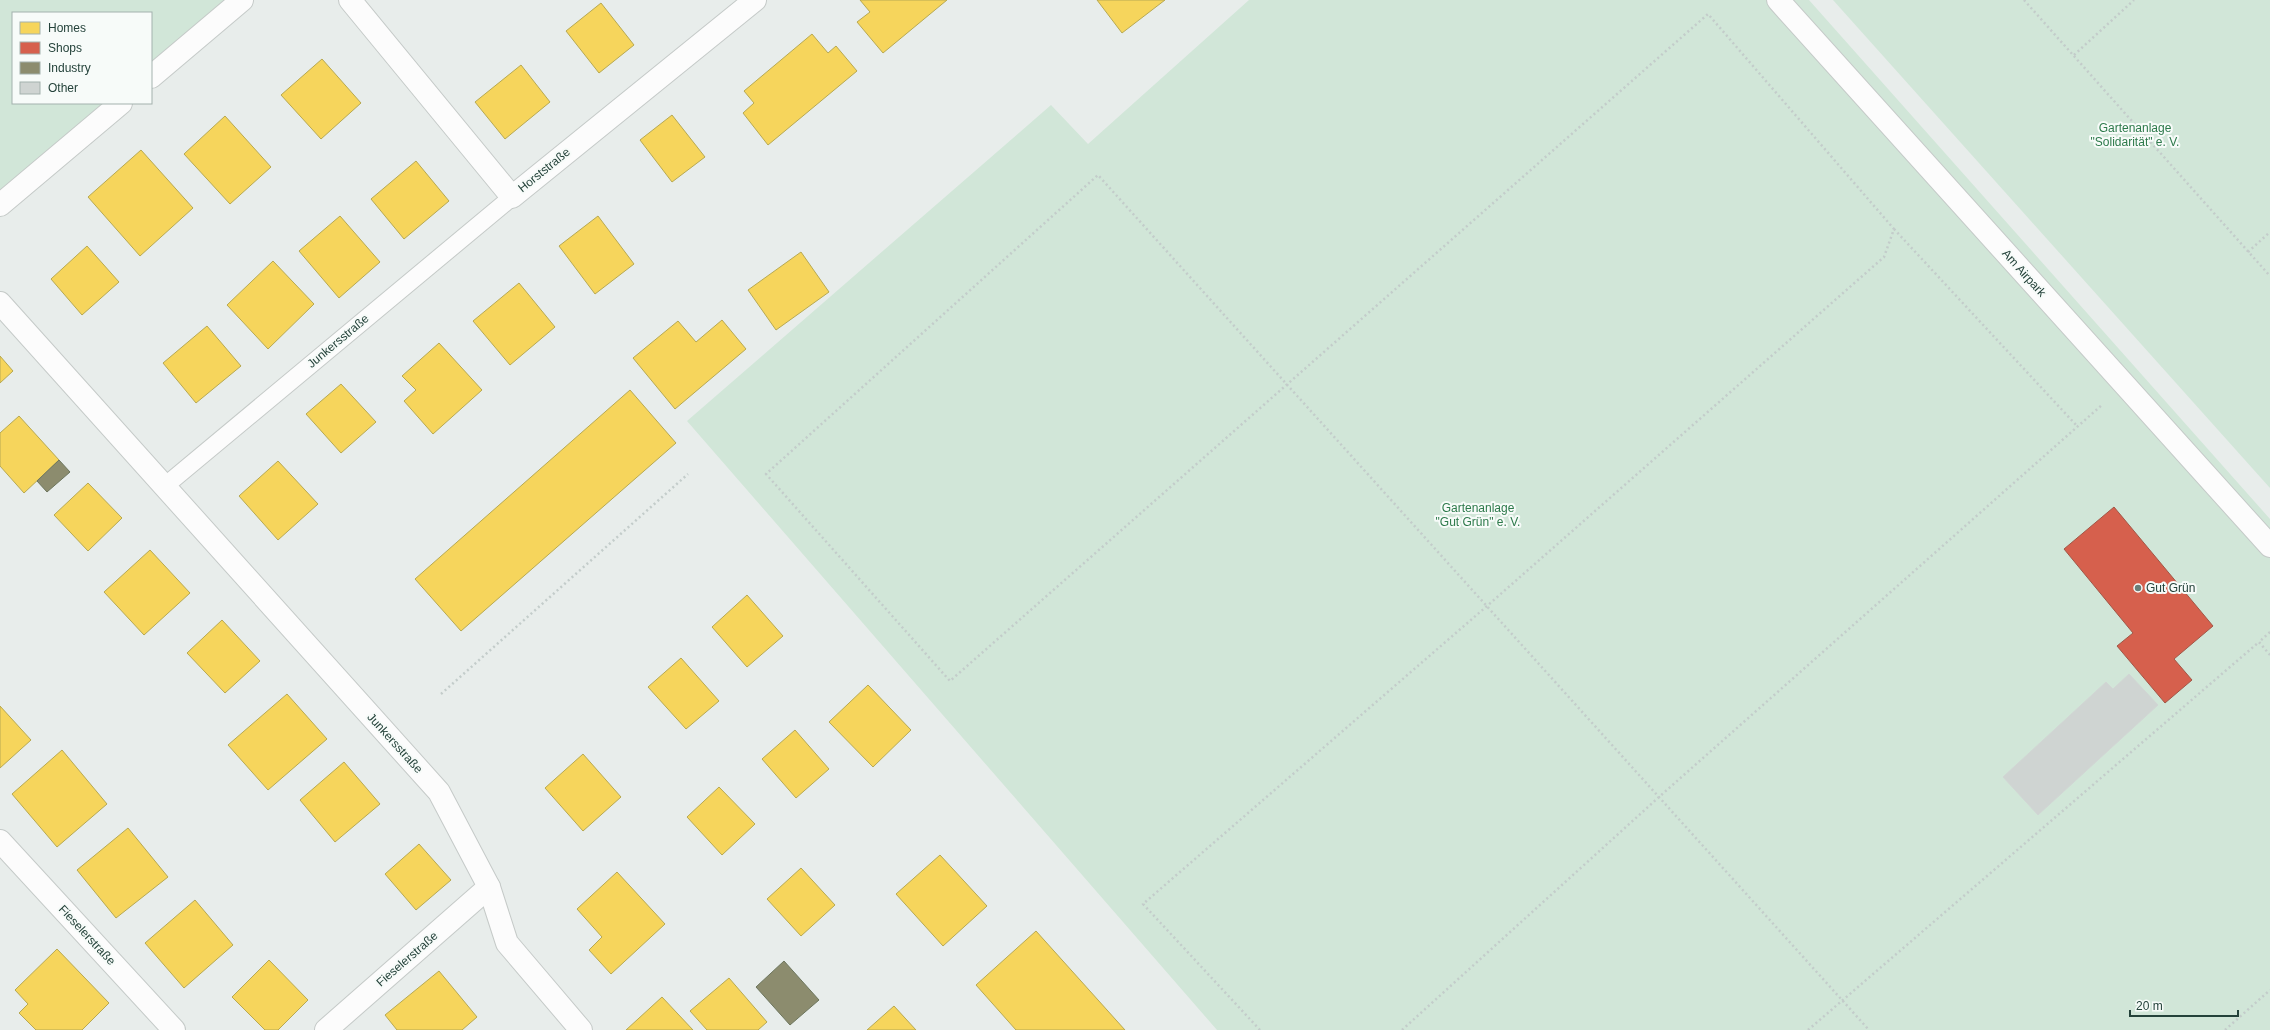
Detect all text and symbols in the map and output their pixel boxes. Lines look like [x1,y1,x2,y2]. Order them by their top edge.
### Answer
legend [12,12,152,104]
text: Homes [48,21,86,35]
text: Shops [48,41,82,55]
text: Industry [48,61,91,75]
text: Other [48,81,78,95]
park label: Gartenanlage "Solidarität" e. V. [2091,121,2179,149]
street label: Horststraße [515,145,573,195]
street label: Am Airpark [1999,247,2050,300]
street label: Junkersstraße [304,311,372,371]
park label: Gartenanlage "Gut Grün" e. V. [1436,501,1520,529]
place label: Gut Grün [2146,581,2195,595]
marker: Gut Grün [2133,583,2143,593]
street label: Junkersstraße [364,710,426,776]
street label: Fieselerstraße [56,902,118,968]
street label: Fieselerstraße [373,928,441,989]
scale bar [2130,992,2238,1018]
text: 20 m [2136,999,2163,1013]

